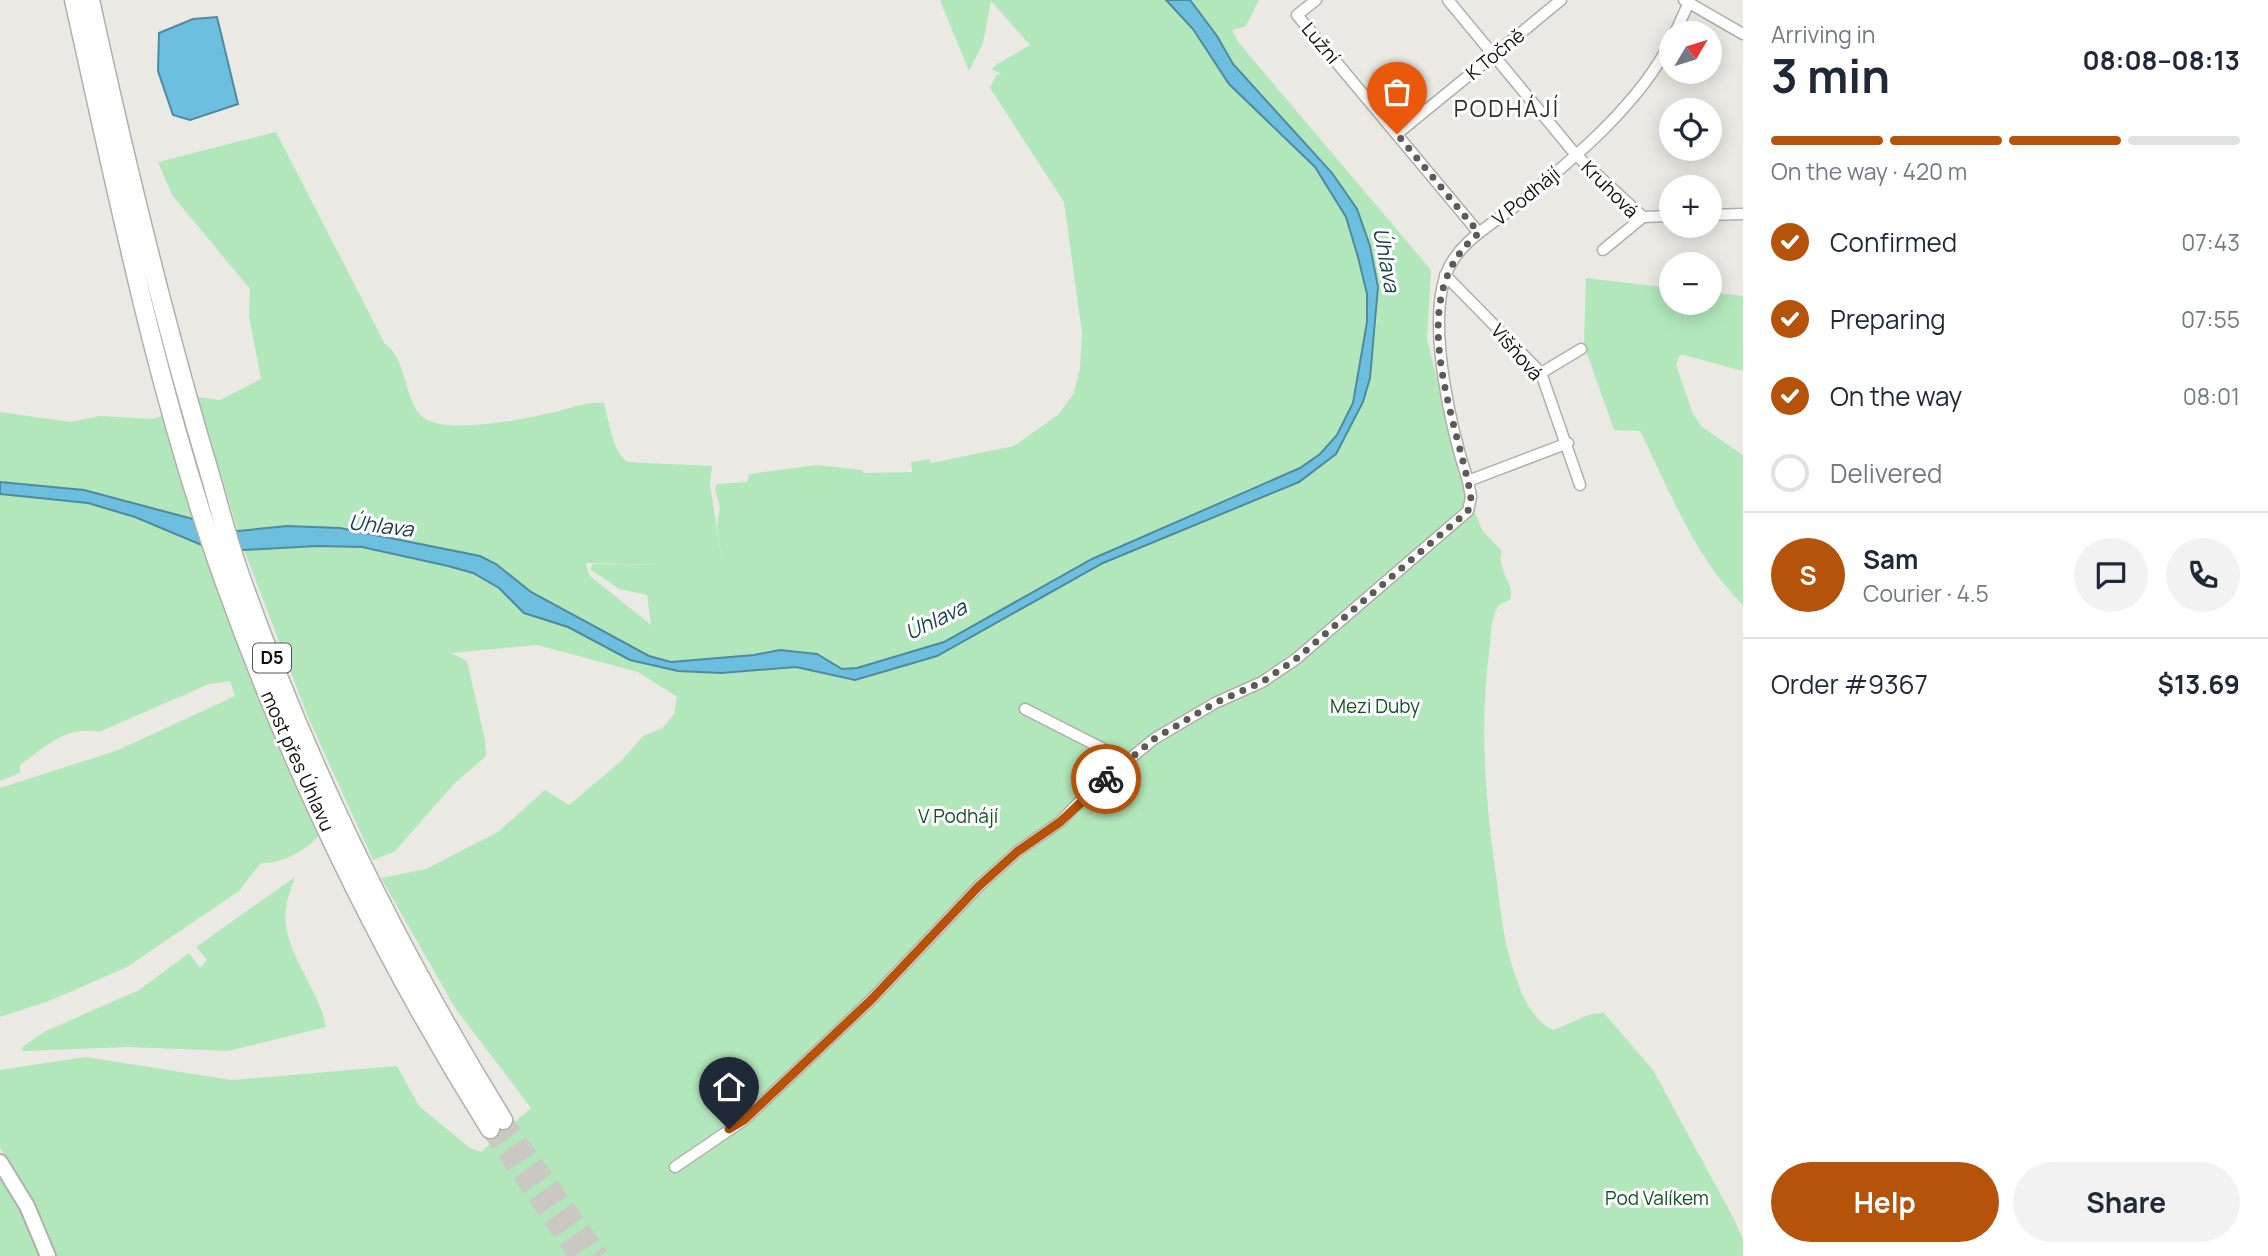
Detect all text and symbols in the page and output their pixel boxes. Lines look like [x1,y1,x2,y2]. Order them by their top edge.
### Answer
street label: Lužní [1296,17,1346,69]
text: Arriving in [1771,18,1876,50]
north arrow [1659,21,1722,84]
map controls [1659,21,1722,315]
street label: K Točně [1460,22,1530,86]
text: 08:08–08:13 [2083,42,2240,78]
text: 3 min [1771,44,1890,107]
pin [1367,62,1427,134]
icon: bag [1378,73,1416,111]
district label: PODHÁJÍ [1454,92,1560,124]
button: locate [1659,98,1722,161]
street label: Kruhová [1576,155,1644,223]
text: On the way · 420 m [1771,155,1967,187]
street label: V Podhájí [1487,161,1565,231]
button: + [1659,175,1722,238]
icon: check [1771,223,1809,261]
text: Confirmed [1830,224,1957,260]
water label: Úhlava [1367,225,1407,296]
text: 07:43 [2181,226,2240,258]
button: − [1659,252,1722,315]
icon: check [1771,300,1809,338]
text: Preparing [1830,301,1946,337]
text: 07:55 [2181,303,2240,335]
street label: Višňová [1485,318,1549,386]
icon: check [1771,377,1809,415]
text: On the way [1830,378,1962,414]
text: 08:01 [2183,380,2240,412]
text: Delivered [1830,455,1942,491]
water label: Úhlava [347,507,416,543]
button: chat [2074,538,2148,612]
button: phone [2166,538,2240,612]
text: Sam [1863,541,1918,577]
text: S [1799,557,1817,593]
text: Courier · 4.5 [1863,577,1989,609]
water label: Úhlava [900,592,972,646]
road number: D5 [253,644,291,672]
text: Order #9367 [1771,666,1928,702]
text: $13.69 [2158,666,2240,702]
street label: most přes Úhlavu [255,686,341,836]
park label: Mezi Duby [1330,693,1420,719]
courier [1071,744,1141,814]
icon: bike [1087,760,1125,798]
park label: V Podhájí [918,803,998,829]
pin [699,1057,759,1129]
icon: home [710,1068,748,1106]
button: Help [1771,1162,1999,1242]
button: Share [2013,1162,2240,1242]
park label: Pod Valíkem [1605,1185,1709,1211]

